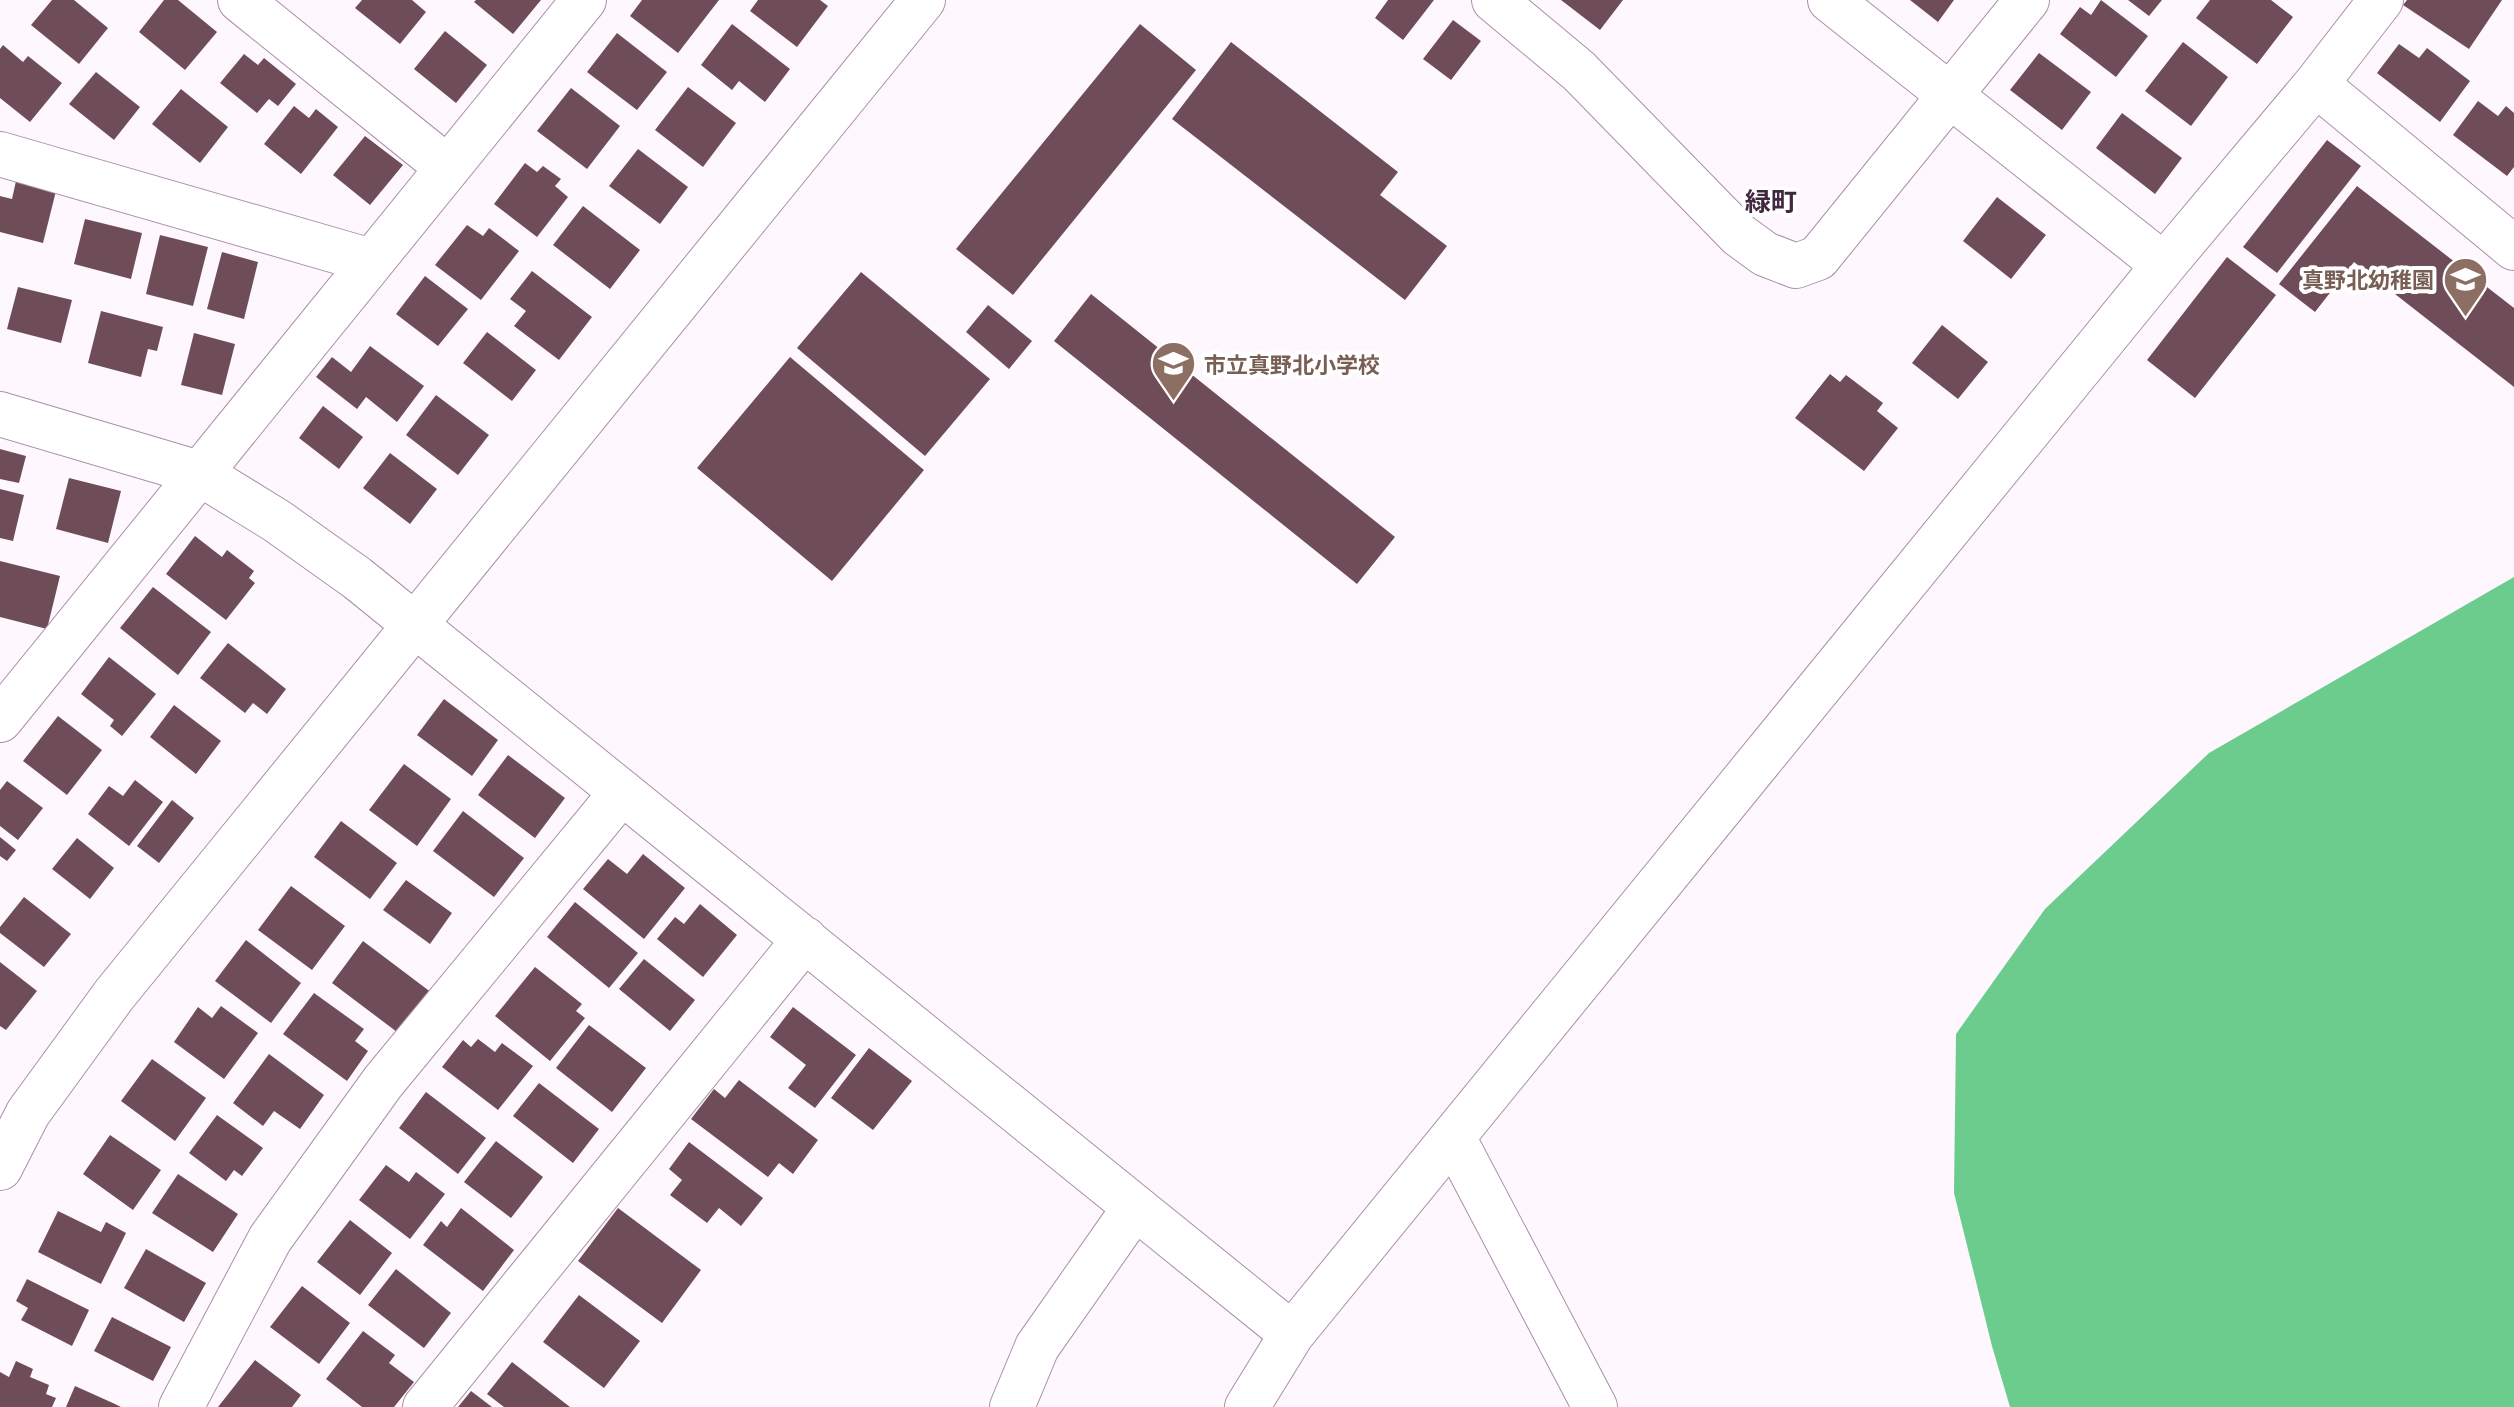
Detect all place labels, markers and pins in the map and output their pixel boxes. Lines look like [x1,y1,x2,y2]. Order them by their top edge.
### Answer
school or university icon: 真野北幼稚園 [2441,255,2489,318]
place label: 真野北幼稚園 [2302,266,2434,292]
school or university icon: 市立真野北小学校 [1149,340,1197,403]
place label: 市立真野北小学校 [1204,351,1380,377]

